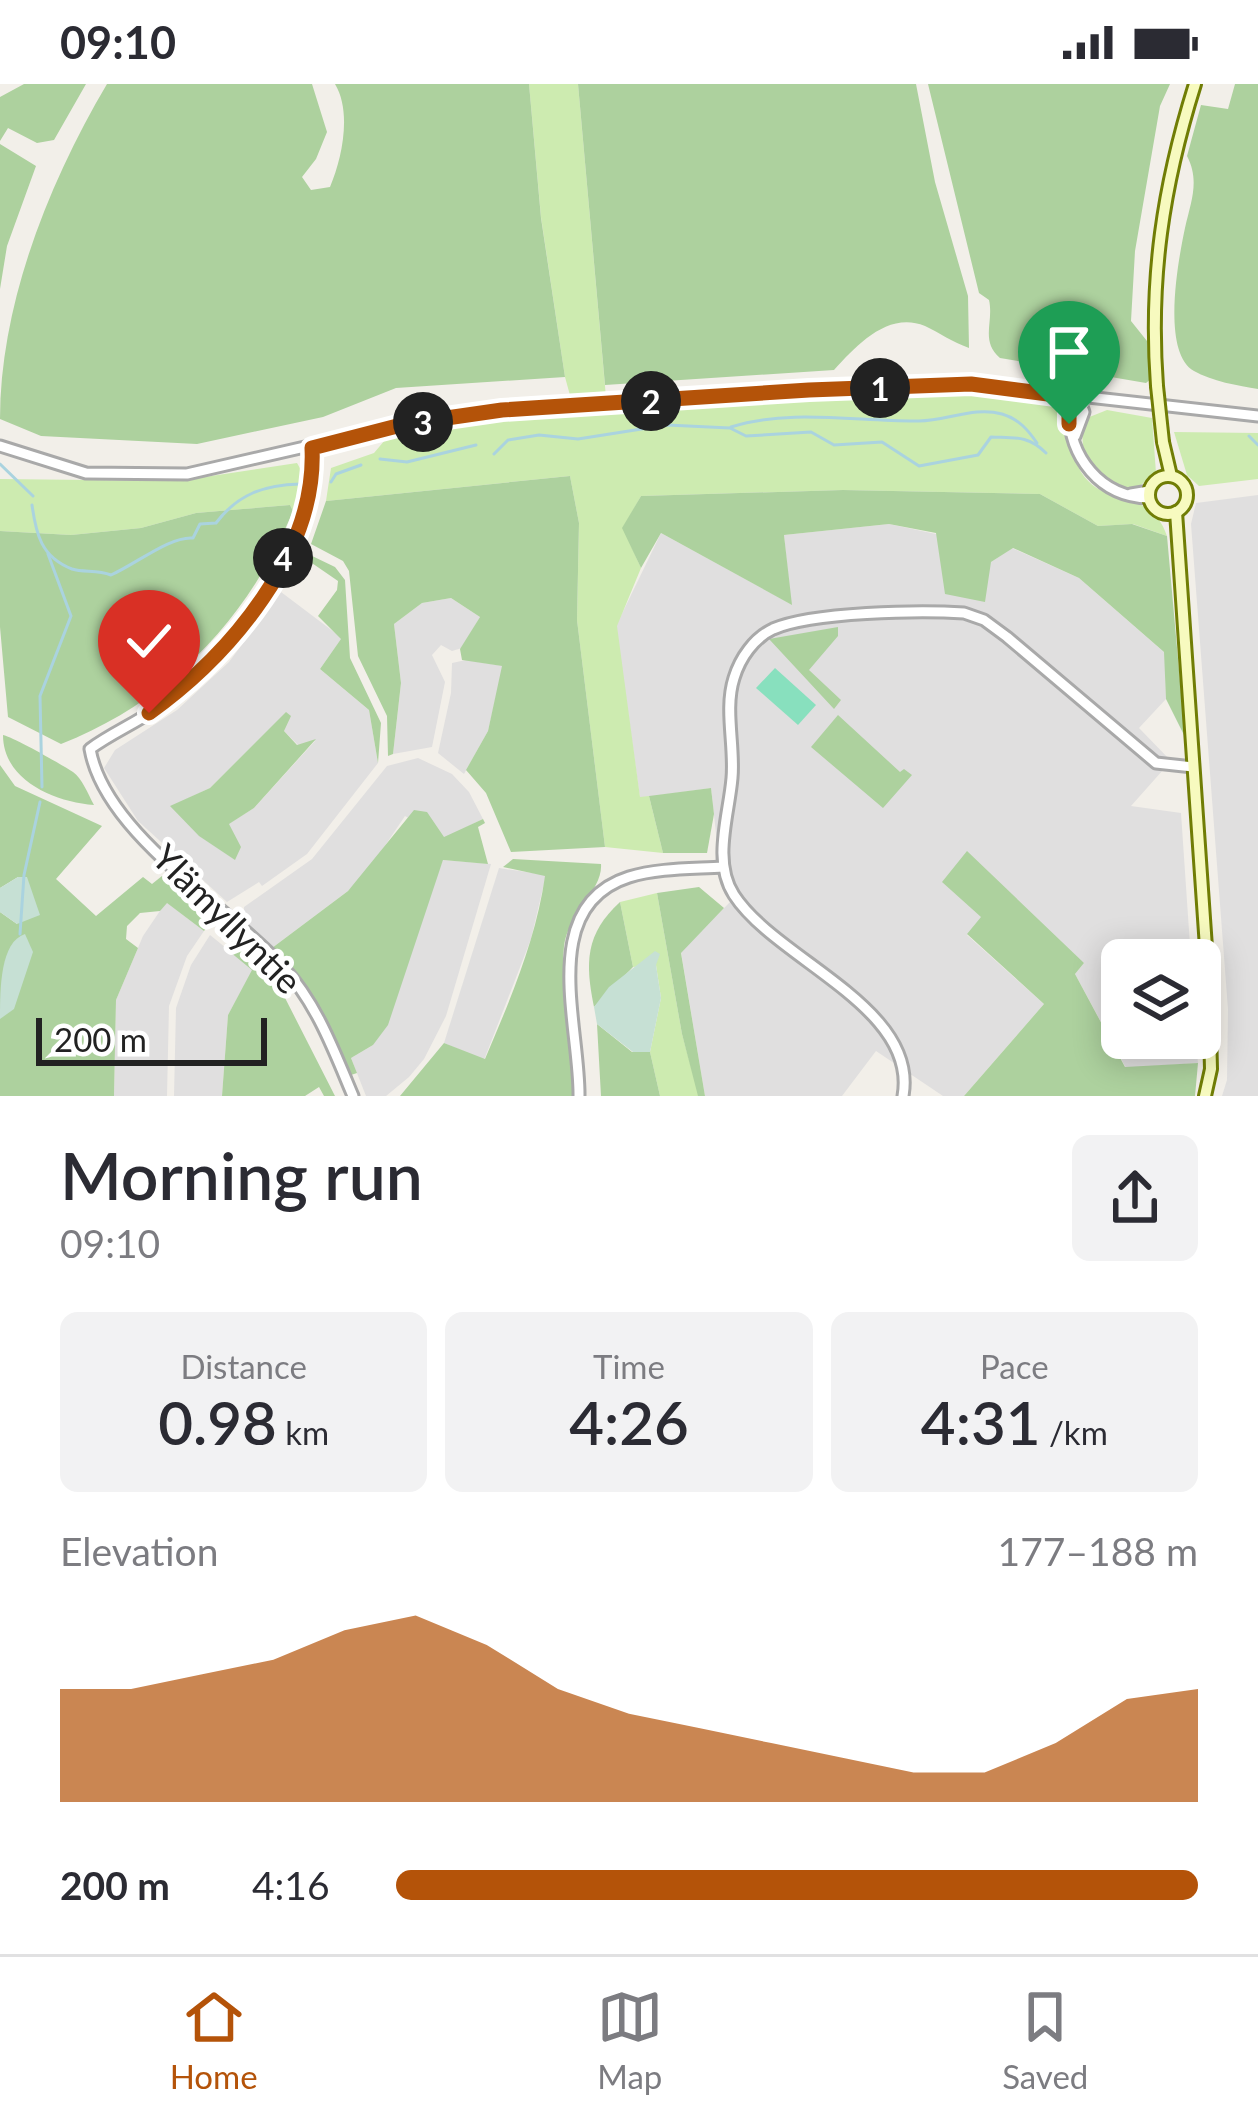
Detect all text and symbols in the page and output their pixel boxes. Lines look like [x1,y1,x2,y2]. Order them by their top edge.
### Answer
text: 09:10 [60,15,176,69]
pin [1018,301,1120,424]
icon: arrive [1036,319,1102,385]
pin: 1 [850,358,910,418]
text: 1 [870,368,890,408]
pin: 2 [621,371,681,431]
text: 2 [641,381,661,421]
pin: 3 [393,392,453,452]
text: 3 [413,402,433,442]
pin: 4 [253,528,313,588]
text: 4 [273,538,293,578]
pin [98,590,200,713]
icon: check [116,608,182,674]
street label: Ylämyllyntie [144,834,312,1002]
map controls [1101,939,1221,1059]
button: layers [1101,939,1221,1059]
scale bar [36,1012,267,1065]
text: 200 m [54,1019,147,1059]
text: Morning run [60,1135,423,1214]
button: share [1072,1135,1198,1261]
text: 09:10 [60,1220,160,1266]
text: Distance [180,1346,307,1386]
text: Time [593,1346,665,1386]
text: Pace [980,1346,1049,1386]
text: 0.98 [158,1386,277,1458]
text: 4:26 [569,1386,689,1458]
text: 4:31 [921,1386,1041,1458]
text: km [277,1412,329,1452]
text: /km [1041,1412,1108,1452]
text: Elevation [60,1528,218,1574]
text: 177–188 m [998,1528,1198,1574]
text: 200 m [60,1862,170,1908]
text: 4:16 [252,1862,330,1908]
tab: Home [170,1984,258,2096]
tab: Map [597,1984,663,2096]
tab: Saved [1002,1984,1088,2096]

